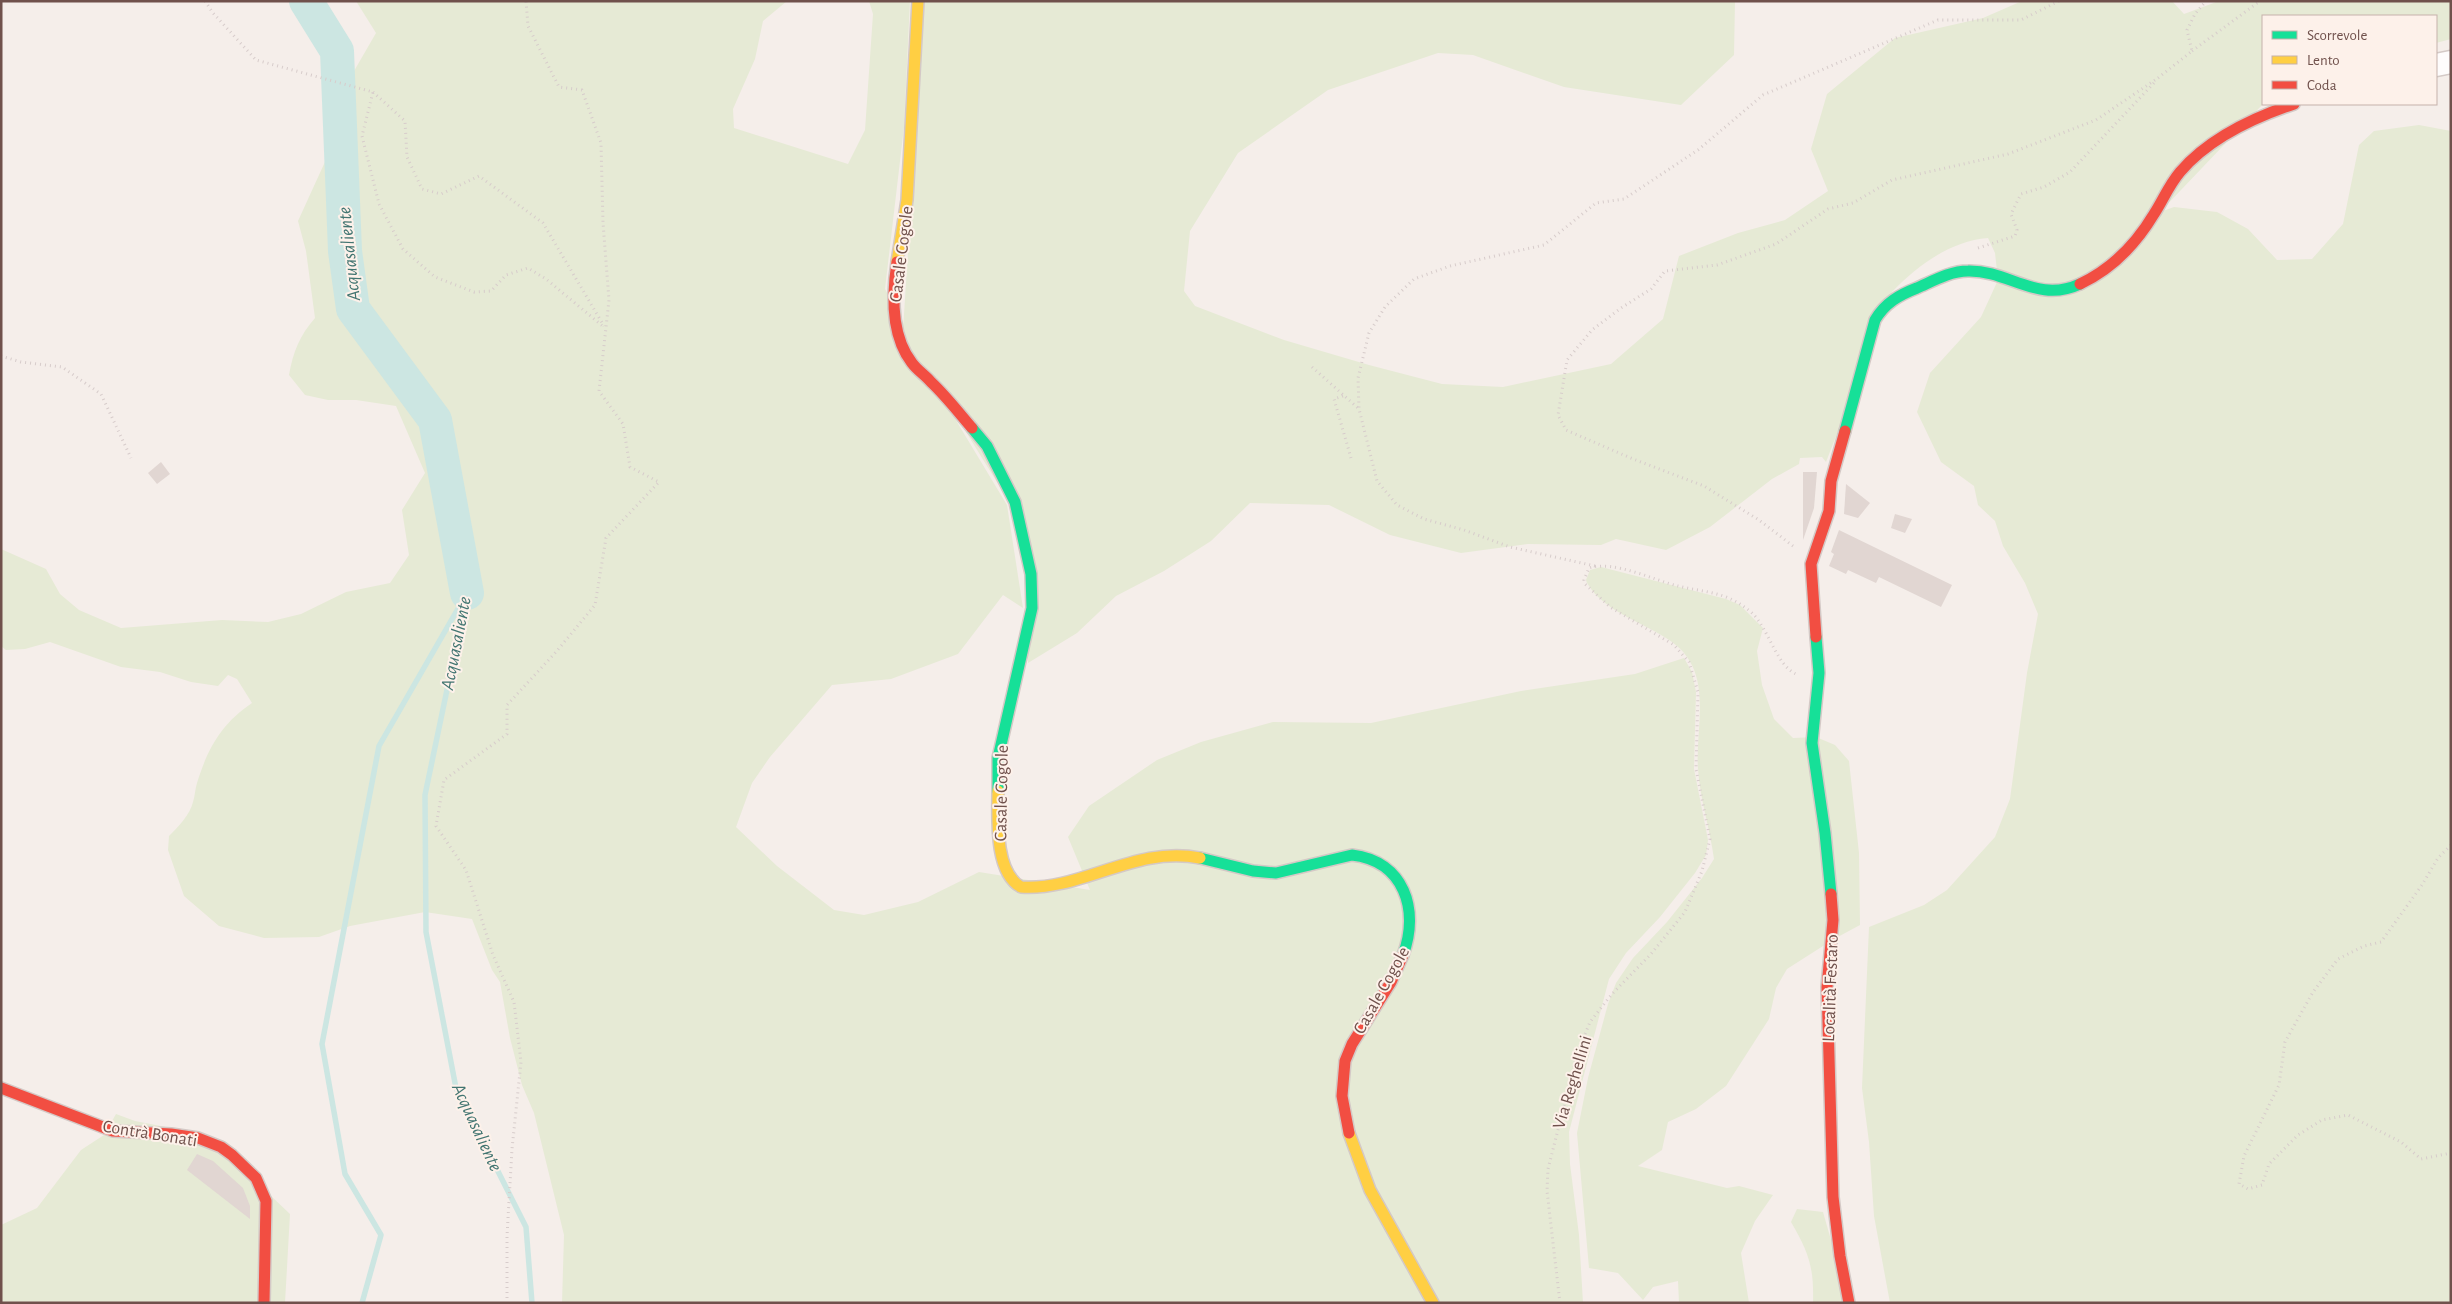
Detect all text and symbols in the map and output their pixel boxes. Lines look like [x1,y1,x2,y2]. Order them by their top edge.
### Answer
legend [2262,15,2437,105]
text: Scorrevole [2307,28,2368,43]
text: Lento [2307,53,2340,68]
text: Coda [2307,78,2337,93]
street label: Casale Cogole [887,205,917,303]
water label: Acquasaliente [335,206,364,303]
water label: Acquasaliente [438,595,475,693]
street label: Casale Cogole [992,745,1012,841]
street label: Località Festaro [1820,934,1842,1042]
street label: Casale Cogole [1351,944,1413,1037]
street label: Via Reghellini [1550,1033,1596,1131]
water label: Acquasaliente [448,1080,505,1175]
street label: Contrà Bonati [101,1118,198,1150]

